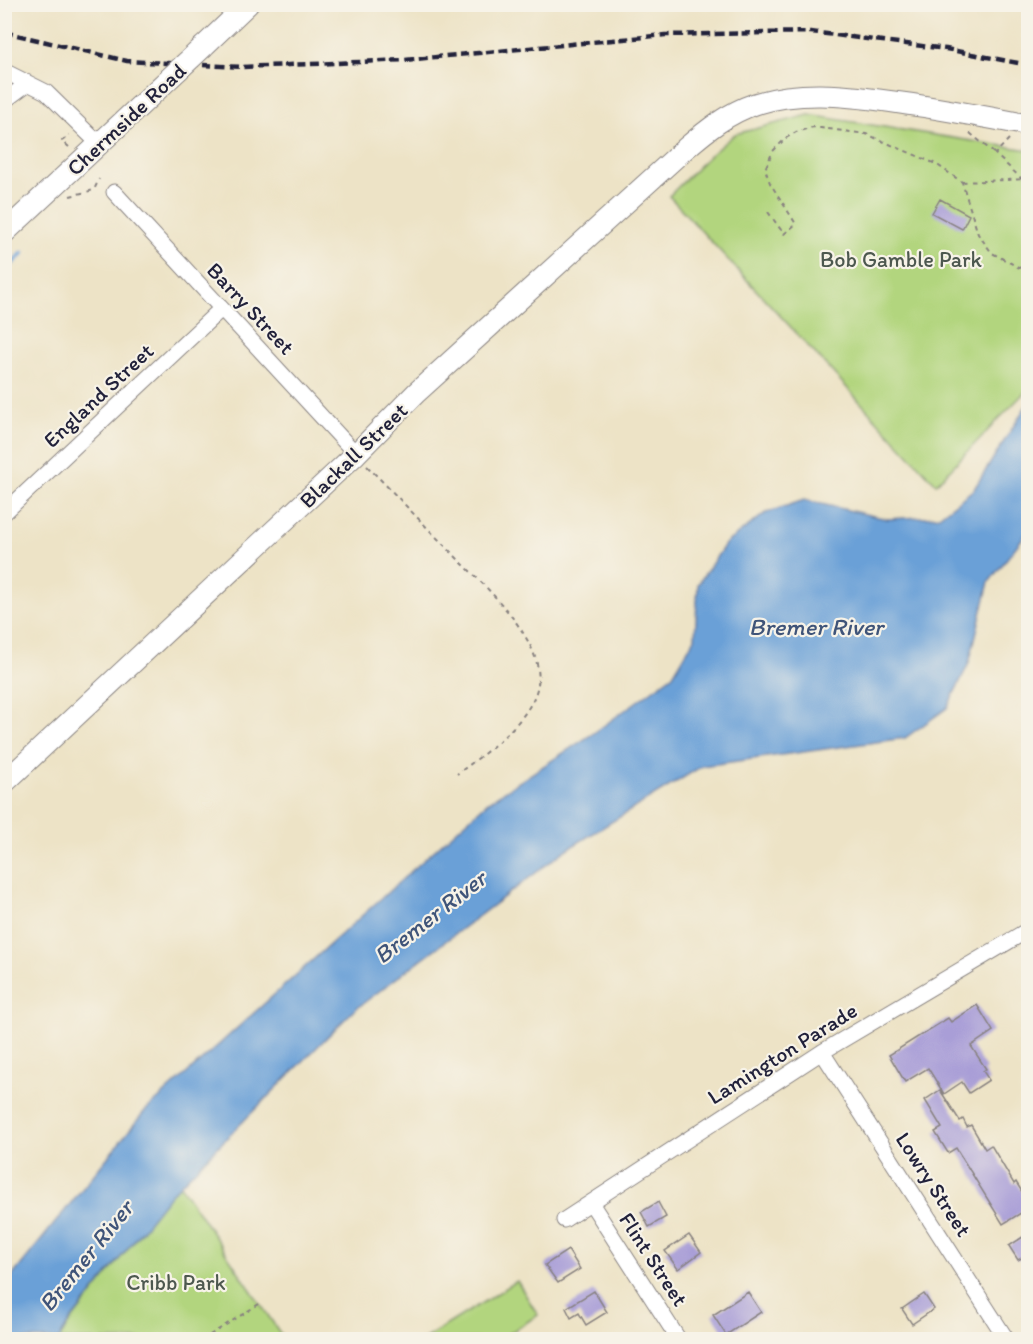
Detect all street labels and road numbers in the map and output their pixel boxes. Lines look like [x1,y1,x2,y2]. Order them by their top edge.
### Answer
street label: Chermside Road [61,57,192,182]
street label: Barry Street [201,257,300,360]
street label: England Street [38,337,159,453]
street label: Blackall Street [294,397,413,514]
street label: Lamington Parade [702,997,862,1110]
street label: Lowry Street [890,1127,977,1242]
street label: Flint Street [613,1207,694,1311]

